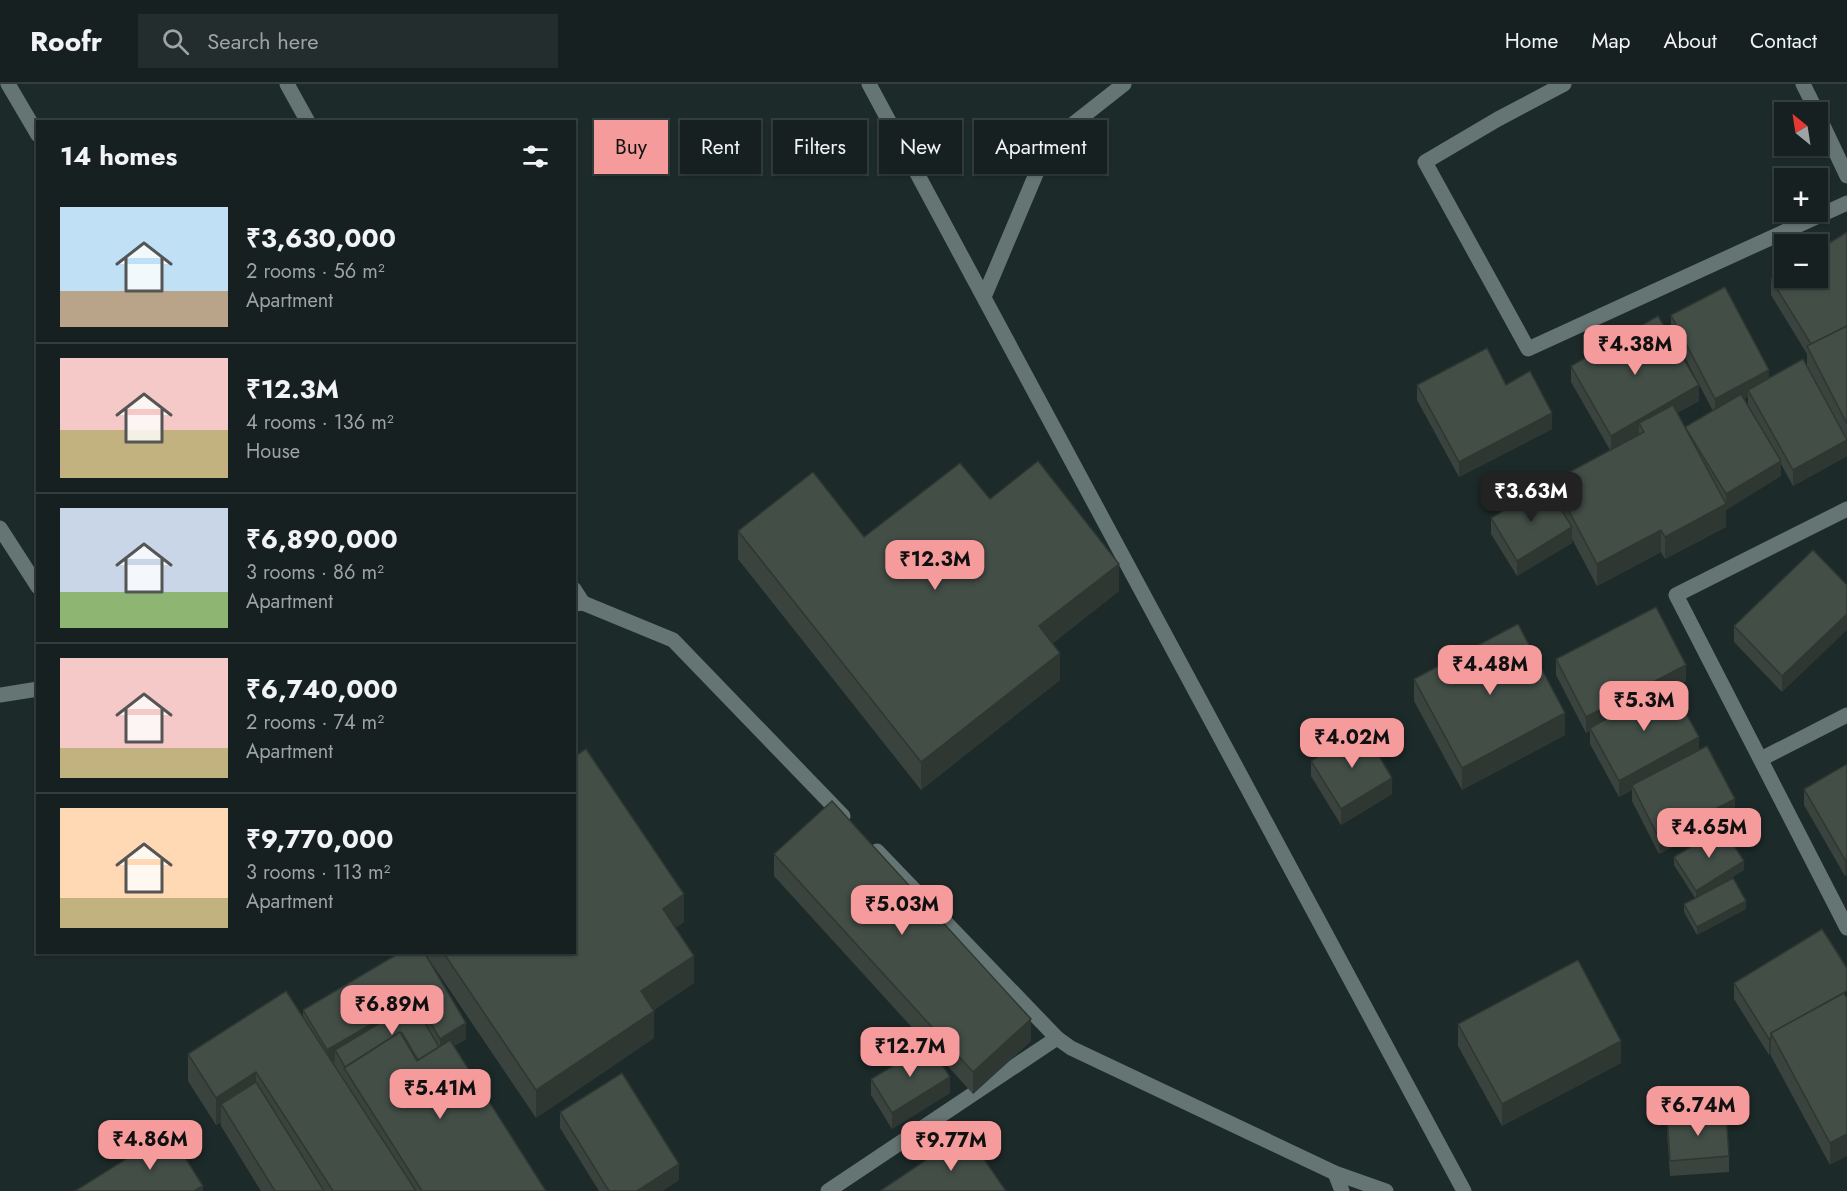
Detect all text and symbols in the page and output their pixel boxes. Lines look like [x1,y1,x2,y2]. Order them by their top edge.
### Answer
search box [138,14,558,68]
text: Roofr [30,21,102,62]
icon: search [159,25,192,58]
text: Search here [207,25,319,57]
text: Home [1505,26,1558,56]
text: Map [1591,26,1631,56]
text: About [1664,26,1717,56]
text: Contact [1750,26,1817,56]
north arrow [1774,102,1828,156]
map controls [1774,102,1828,288]
chip: Buy [594,120,668,174]
chip: Rent [680,120,761,174]
chip: Filters [773,120,867,174]
chip: New [879,120,962,174]
chip: Apartment [974,120,1107,174]
text: 14 homes [60,137,177,175]
icon: filters [519,140,552,173]
button: + [1774,168,1828,222]
text: ₹3,630,000 [246,219,396,257]
icon: home [108,231,180,303]
button: − [1774,234,1828,288]
text: 2 rooms · 56 m² [246,257,385,286]
text: Apartment [246,286,333,315]
pin: ₹4.38M [1586,325,1684,376]
text: ₹4.38M [1598,330,1672,359]
text: ₹12.3M [246,370,339,408]
icon: home [108,382,180,454]
text: 4 rooms · 136 m² [246,408,394,437]
text: House [246,437,300,466]
pin: ₹3.63M [1482,472,1580,523]
text: ₹3.63M [1494,477,1568,506]
text: ₹6,890,000 [246,520,398,558]
icon: home [108,532,180,604]
pin: ₹12.3M [886,540,984,591]
text: ₹12.3M [899,545,971,574]
text: 3 rooms · 86 m² [246,558,384,587]
text: Apartment [246,587,333,616]
pin: ₹4.48M [1441,645,1539,696]
text: ₹4.48M [1452,650,1528,679]
text: ₹6,740,000 [246,670,398,708]
pin: ₹5.3M [1602,681,1686,732]
icon: home [108,682,180,754]
text: ₹5.3M [1613,686,1675,715]
text: 2 rooms · 74 m² [246,708,384,737]
pin: ₹4.02M [1303,718,1401,769]
text: ₹4.02M [1314,723,1390,752]
text: Apartment [246,737,333,766]
pin: ₹4.65M [1660,808,1758,859]
text: ₹4.65M [1671,813,1747,842]
text: ₹9,770,000 [246,820,394,858]
icon: home [108,832,180,904]
text: 3 rooms · 113 m² [246,858,390,887]
pin: ₹5.03M [853,885,951,936]
text: Apartment [246,887,333,916]
text: ₹5.03M [865,890,939,919]
pin: ₹6.89M [343,985,441,1036]
text: ₹6.89M [355,990,430,1019]
pin: ₹12.7M [861,1027,959,1078]
text: ₹12.7M [874,1032,946,1061]
pin: ₹5.41M [391,1069,489,1120]
text: ₹5.41M [404,1074,476,1103]
pin: ₹6.74M [1649,1086,1747,1137]
text: ₹6.74M [1660,1091,1736,1120]
pin: ₹4.86M [101,1120,199,1171]
pin: ₹9.77M [902,1121,1000,1172]
text: ₹4.86M [112,1125,188,1154]
text: ₹9.77M [915,1126,987,1155]

